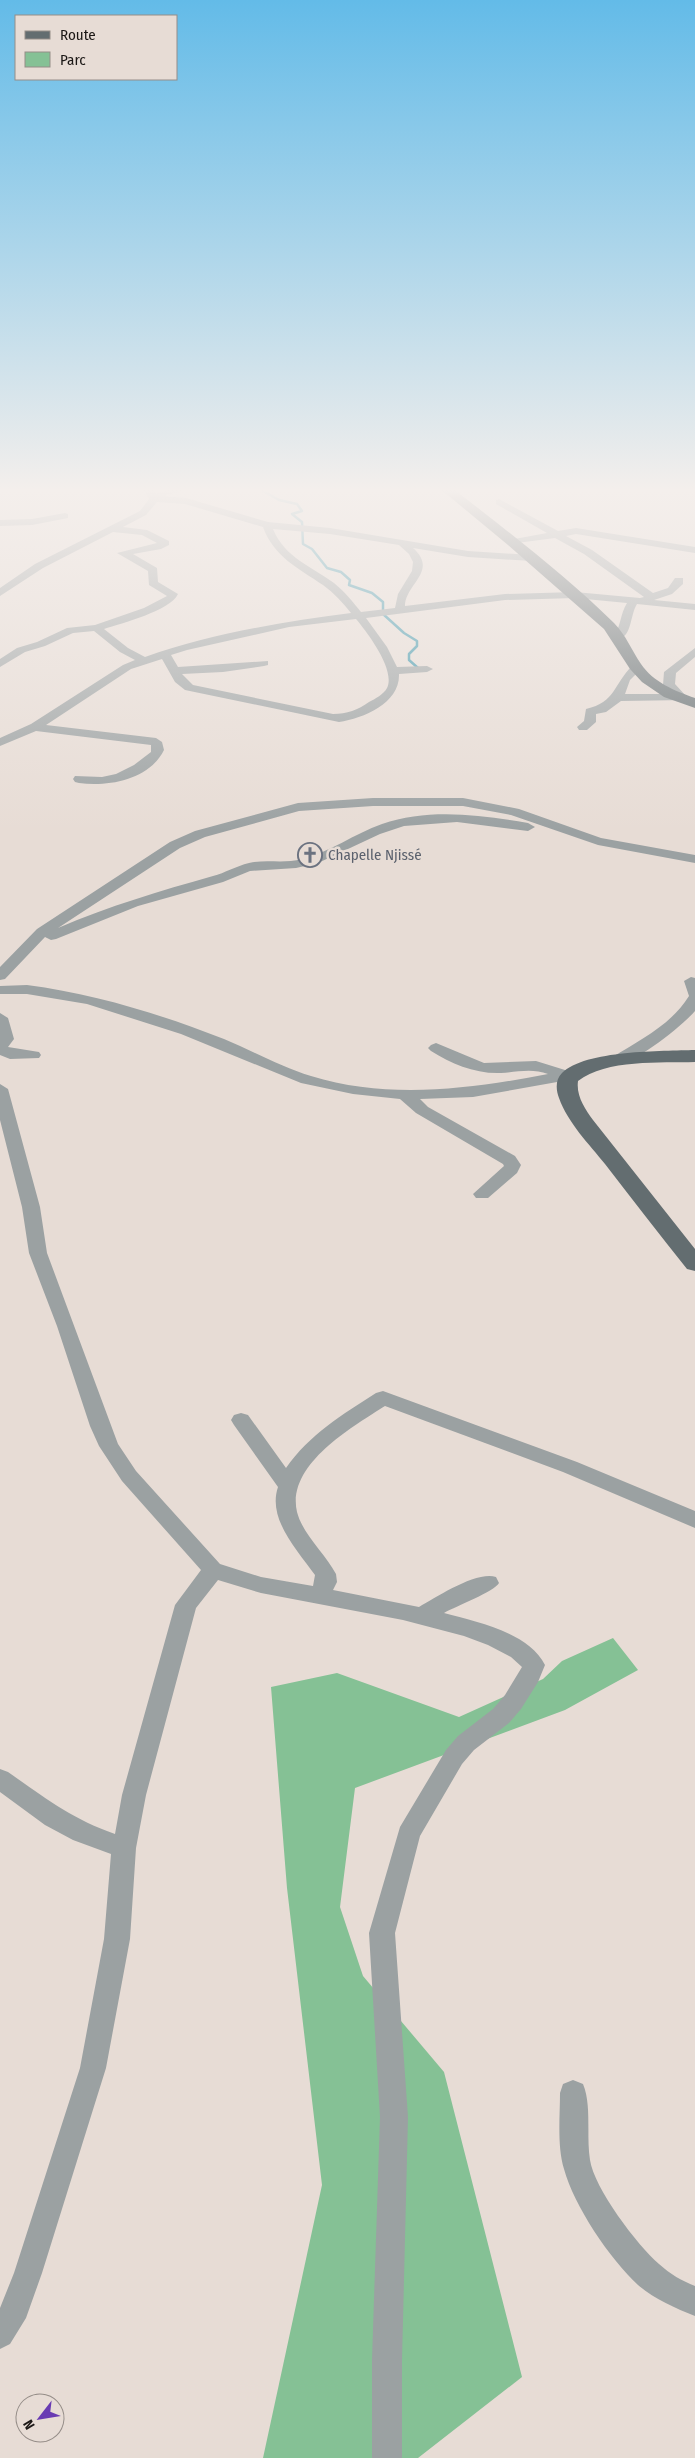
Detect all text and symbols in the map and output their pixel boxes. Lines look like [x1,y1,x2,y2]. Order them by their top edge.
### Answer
legend [15,15,178,80]
text: Route [60,26,96,44]
text: Parc [60,51,86,69]
church icon: Chapelle Njissé [297,842,323,868]
place label: Chapelle Njissé [328,846,422,864]
north arrow [15,2393,65,2443]
text: N [20,2416,39,2432]

